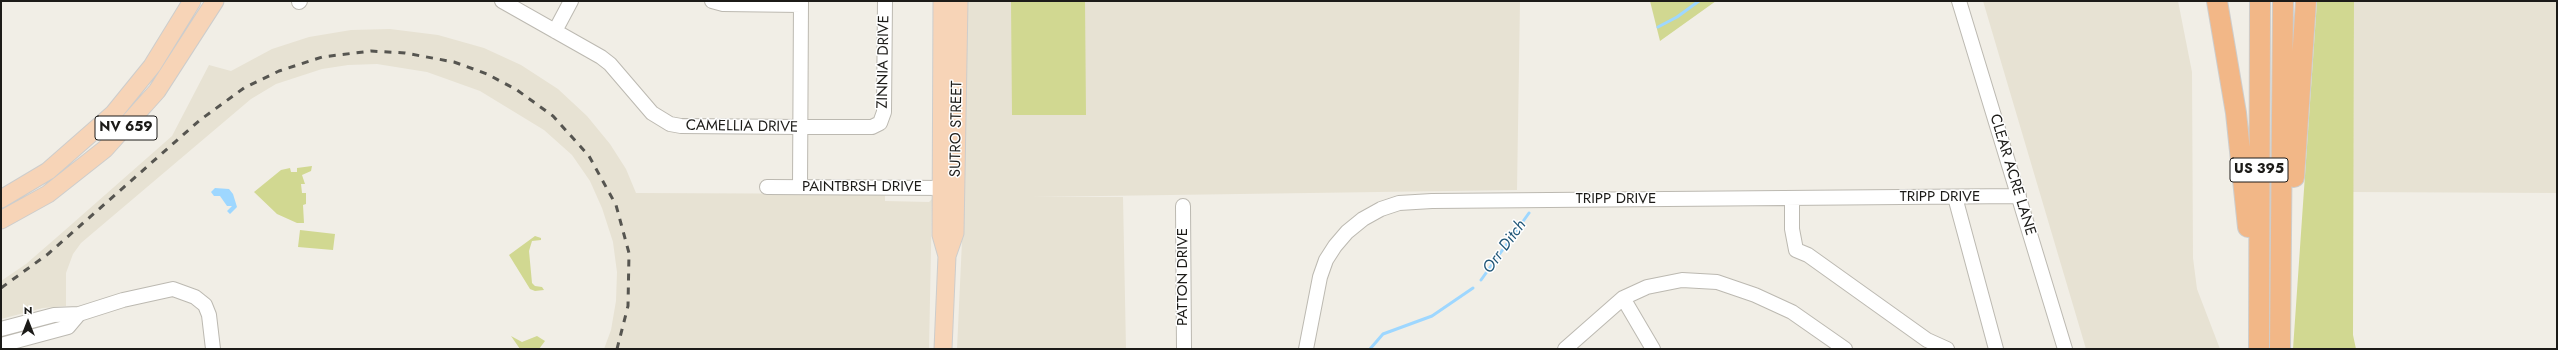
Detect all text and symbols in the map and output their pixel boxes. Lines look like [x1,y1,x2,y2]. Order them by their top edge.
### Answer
street label: ZINNIA DRIVE [874,15,894,109]
street label: SUTRO STREET [947,81,967,177]
street label: CLEAR ACRE LANE [1985,112,2039,238]
road number: NV 659 [95,116,157,140]
street label: CAMELLIA DRIVE [686,117,798,137]
road number: US 395 [2230,158,2288,182]
street label: PAINTBRSH DRIVE [802,178,922,196]
street label: TRIPP DRIVE [1900,188,1980,206]
street label: TRIPP DRIVE [1576,190,1656,208]
water label: Orr Ditch [1479,216,1531,278]
street label: PATTON DRIVE [1174,228,1192,326]
north arrow [8,302,48,342]
text: N [24,302,32,318]

